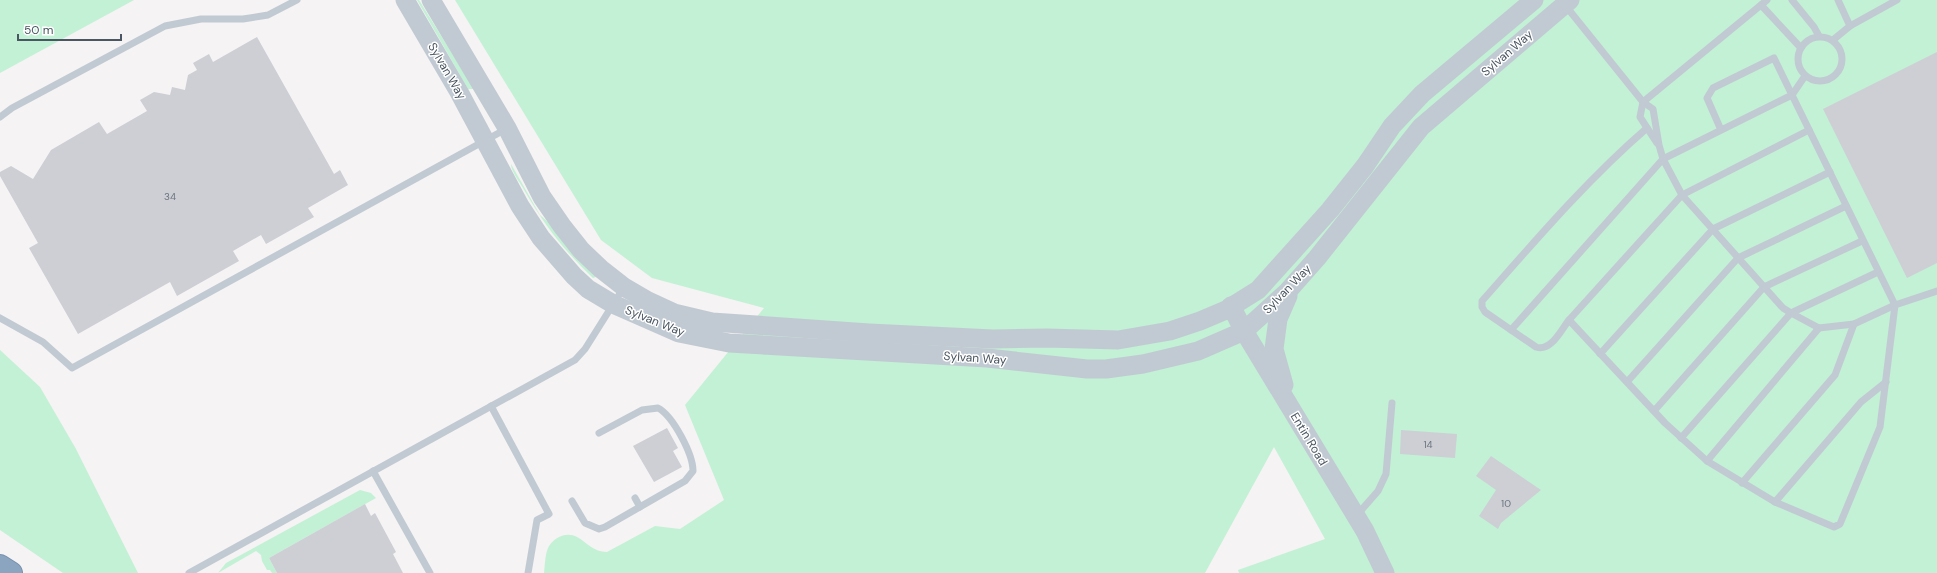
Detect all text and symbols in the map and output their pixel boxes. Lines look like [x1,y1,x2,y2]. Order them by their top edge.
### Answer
scale bar [18,16,121,42]
text: 50 m [24,22,53,38]
street label: Sylvan Way [1478,26,1536,80]
street label: Sylvan Way [424,40,470,103]
house number: 34 [164,190,176,203]
street label: Sylvan Way [1259,261,1315,317]
street label: Sylvan Way [623,302,687,340]
street label: Sylvan Way [943,348,1007,368]
street label: Entin Road [1287,409,1331,469]
house number: 14 [1423,438,1433,451]
house number: 10 [1501,497,1511,510]

